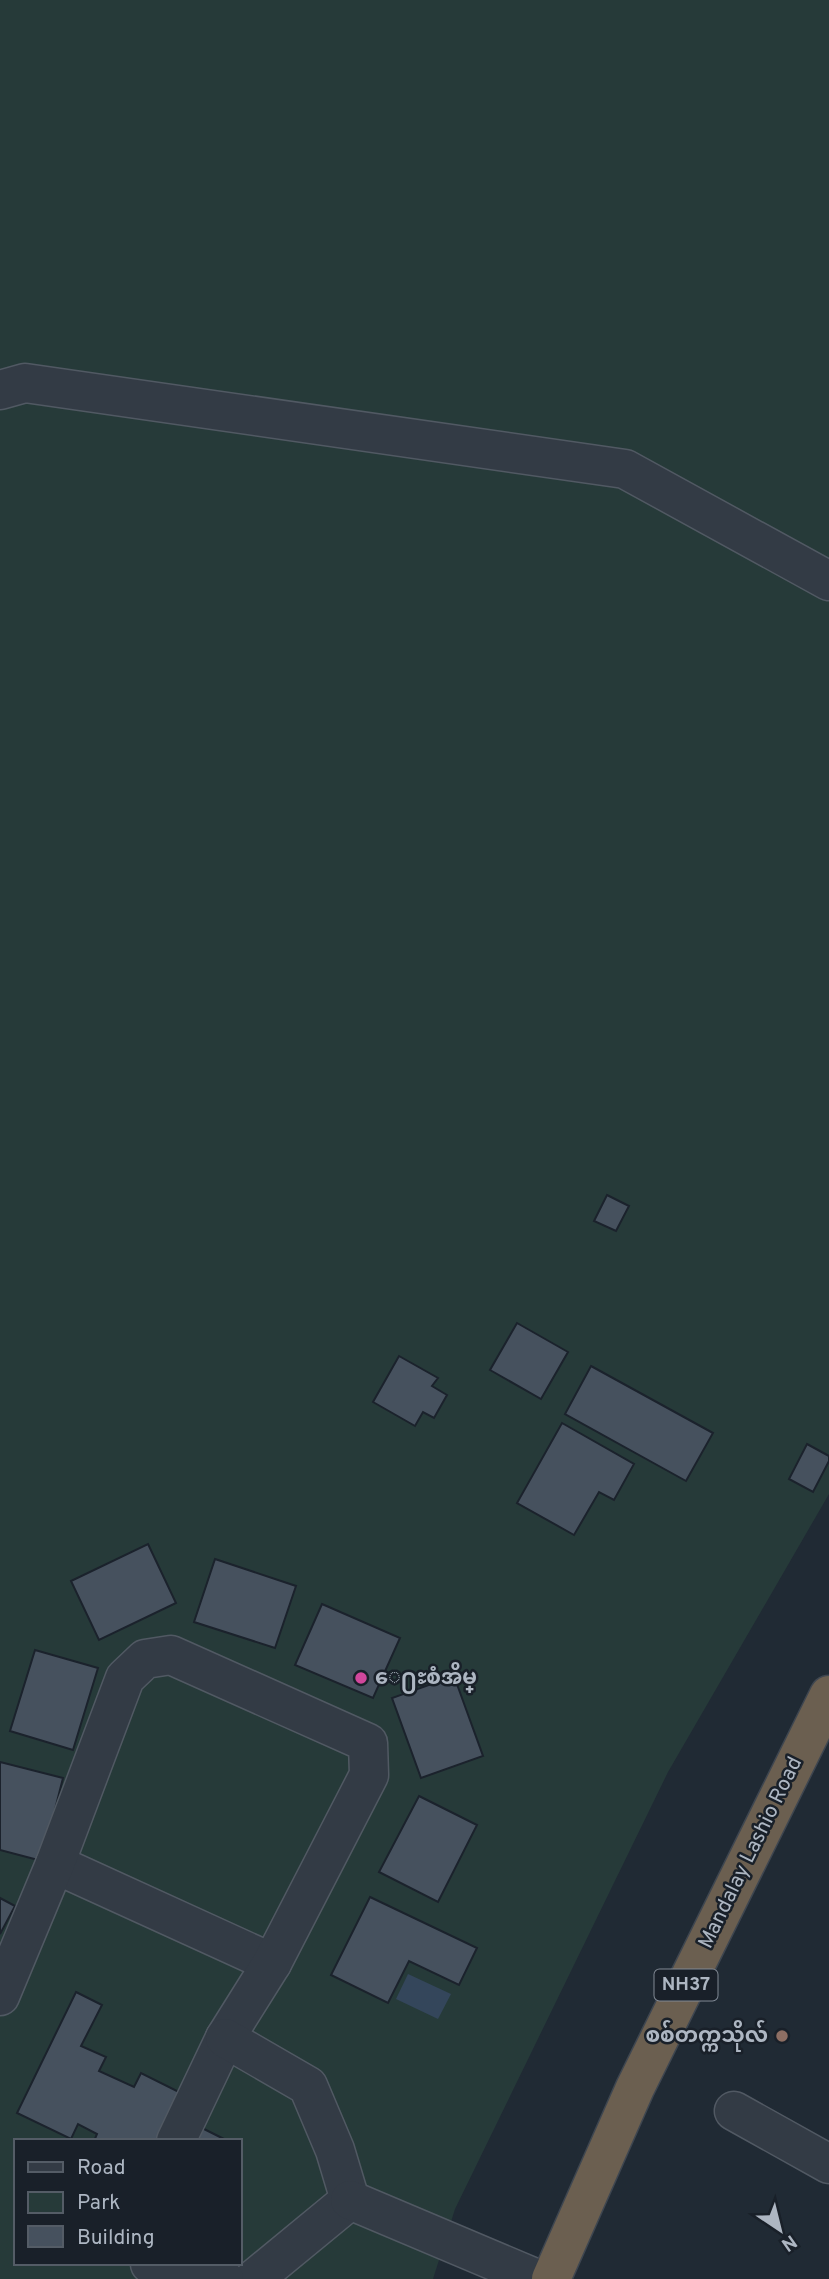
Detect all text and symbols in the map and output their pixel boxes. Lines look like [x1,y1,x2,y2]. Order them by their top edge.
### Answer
place label: ေ႐ႊစံအိမ္ [375,1661,477,1694]
marker: ေ႐ႊစံအိမ္ [353,1670,369,1686]
street label: Mandalay Lashio Road [693,1753,809,1953]
road number: NH37 [654,1969,718,2000]
place label: စစ်‌တက္ကသိုလ် [645,2019,768,2053]
marker: စစ်‌တက္ကသိုလ် [774,2028,790,2044]
legend [14,2139,242,2265]
text: Road [77,2155,126,2182]
text: Park [77,2190,120,2217]
north arrow [745,2195,815,2265]
text: Building [77,2225,155,2252]
text: N [776,2229,801,2256]

